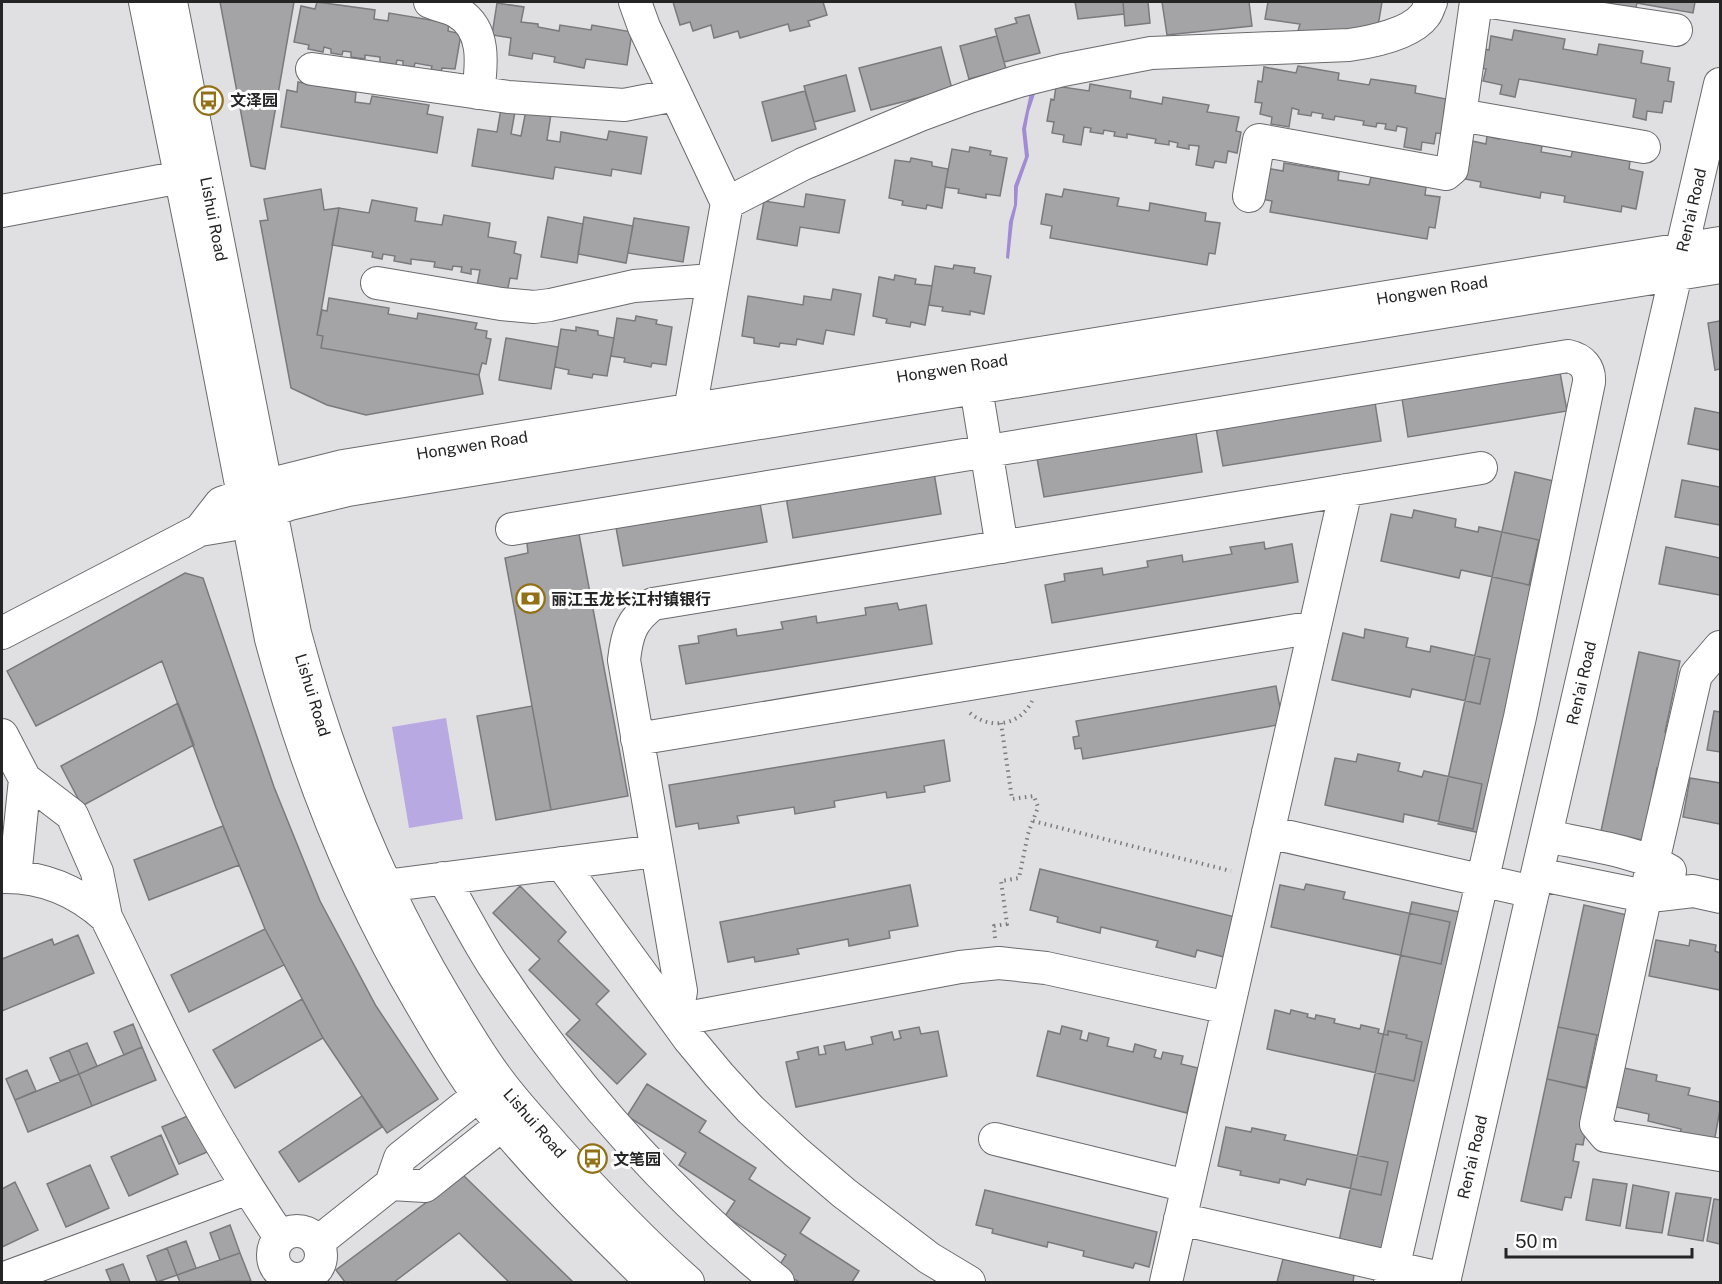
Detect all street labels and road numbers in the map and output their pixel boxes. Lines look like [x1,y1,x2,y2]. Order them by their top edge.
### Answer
street label: Ren'ai Road [1673,166,1710,254]
street label: Lishui Road [196,175,231,263]
street label: Hongwen Road [1375,272,1489,309]
street label: Hongwen Road [895,350,1009,387]
street label: Hongwen Road [415,427,529,464]
street label: Ren'ai Road [1563,639,1600,727]
street label: Lishui Road [291,651,334,739]
street label: Lishui Road [499,1085,570,1162]
street label: Ren'ai Road [1454,1113,1491,1201]

